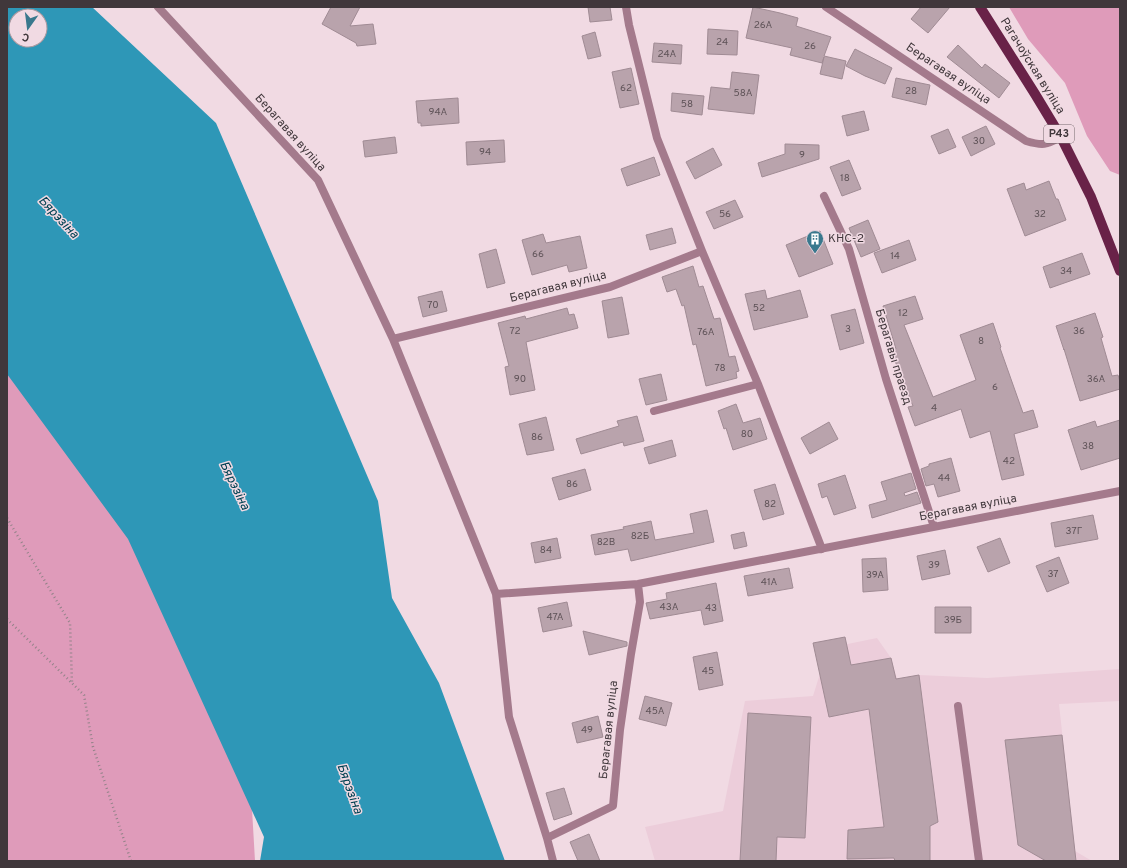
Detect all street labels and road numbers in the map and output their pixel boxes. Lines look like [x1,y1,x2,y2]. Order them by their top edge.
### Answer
street label: Рагачоўская вуліца [996,15,1068,117]
street label: Берагавая вуліца [902,40,994,108]
street label: Берагавая вуліца [251,91,329,175]
road number: Р43 [1044,125,1074,143]
street label: Берагавая вуліца [508,267,608,307]
street label: Берагавы праезд [871,307,915,407]
street label: Берагавая вуліца [918,491,1018,525]
street label: Берагавая вуліца [596,680,622,780]

